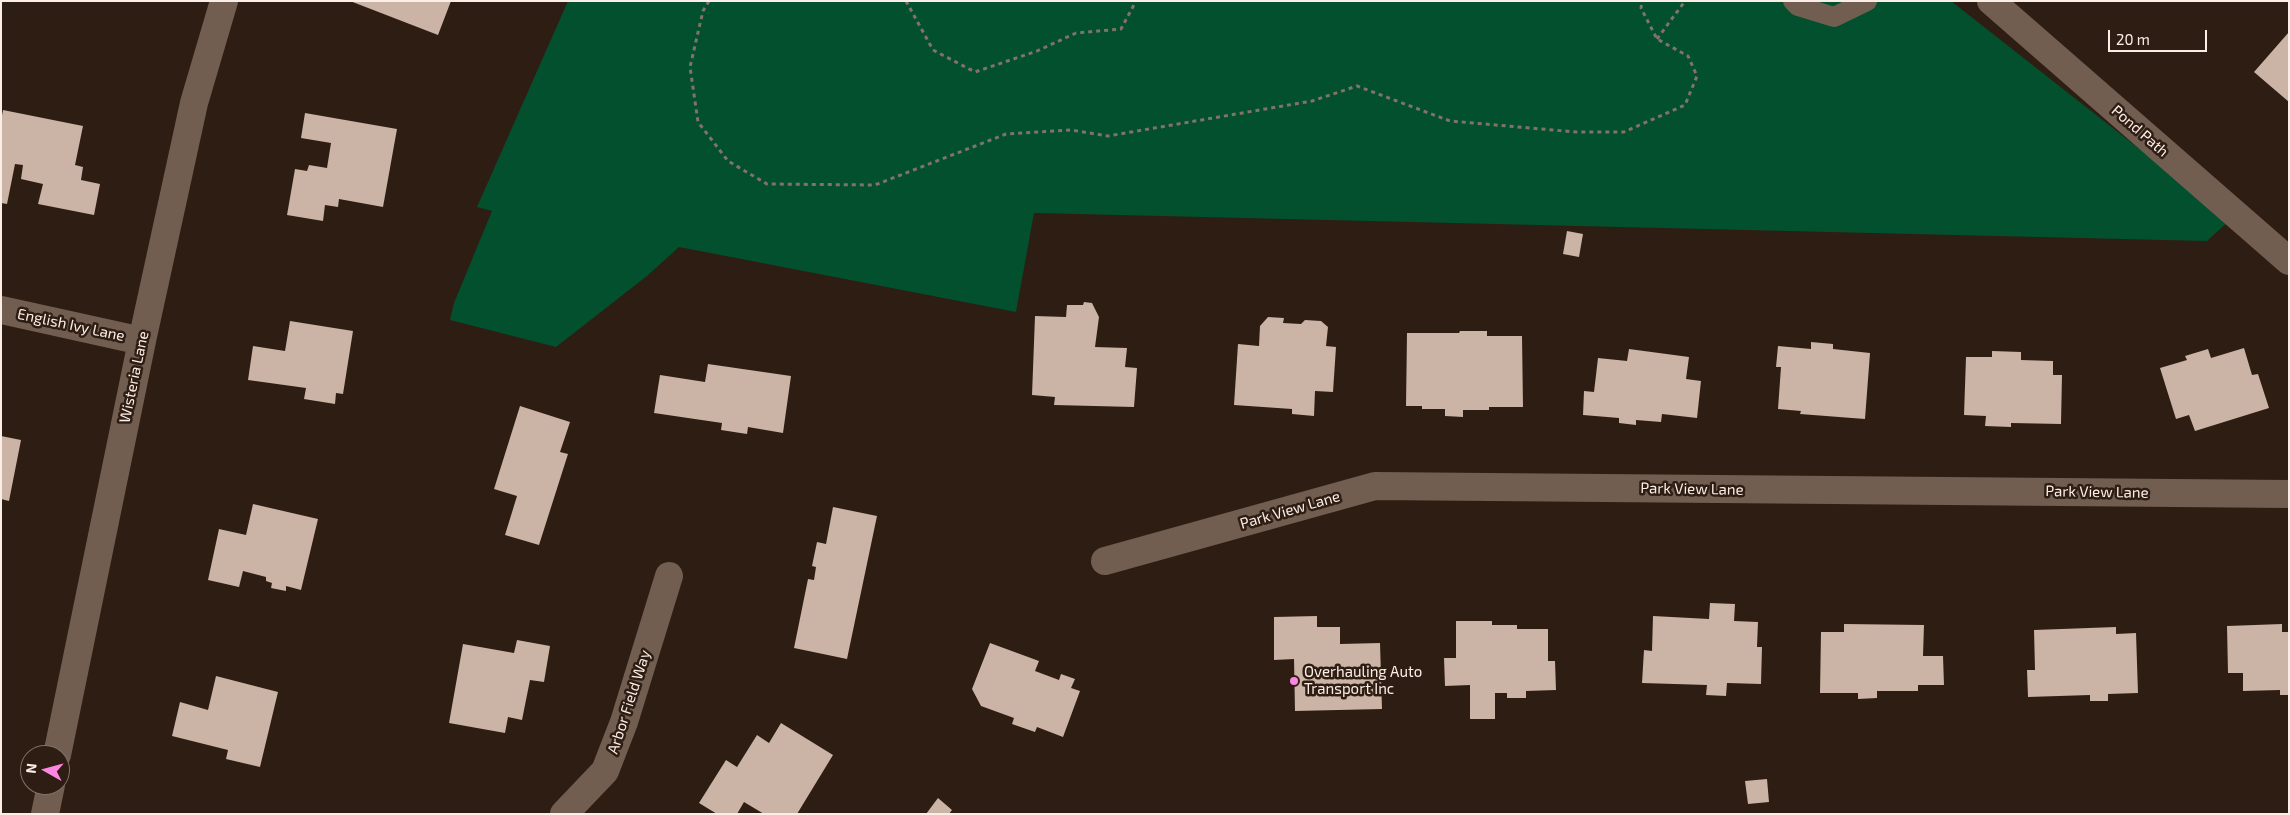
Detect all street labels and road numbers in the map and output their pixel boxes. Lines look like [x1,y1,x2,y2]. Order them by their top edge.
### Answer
street label: Pond Path [2108,101,2172,161]
street label: English Ivy Lane [16,305,126,345]
street label: Wisteria Lane [115,329,153,425]
street label: Park View Lane [1640,479,1744,499]
street label: Park View Lane [2045,482,2149,502]
street label: Park View Lane [1238,487,1342,533]
street label: Arbor Field Way [604,648,654,756]

